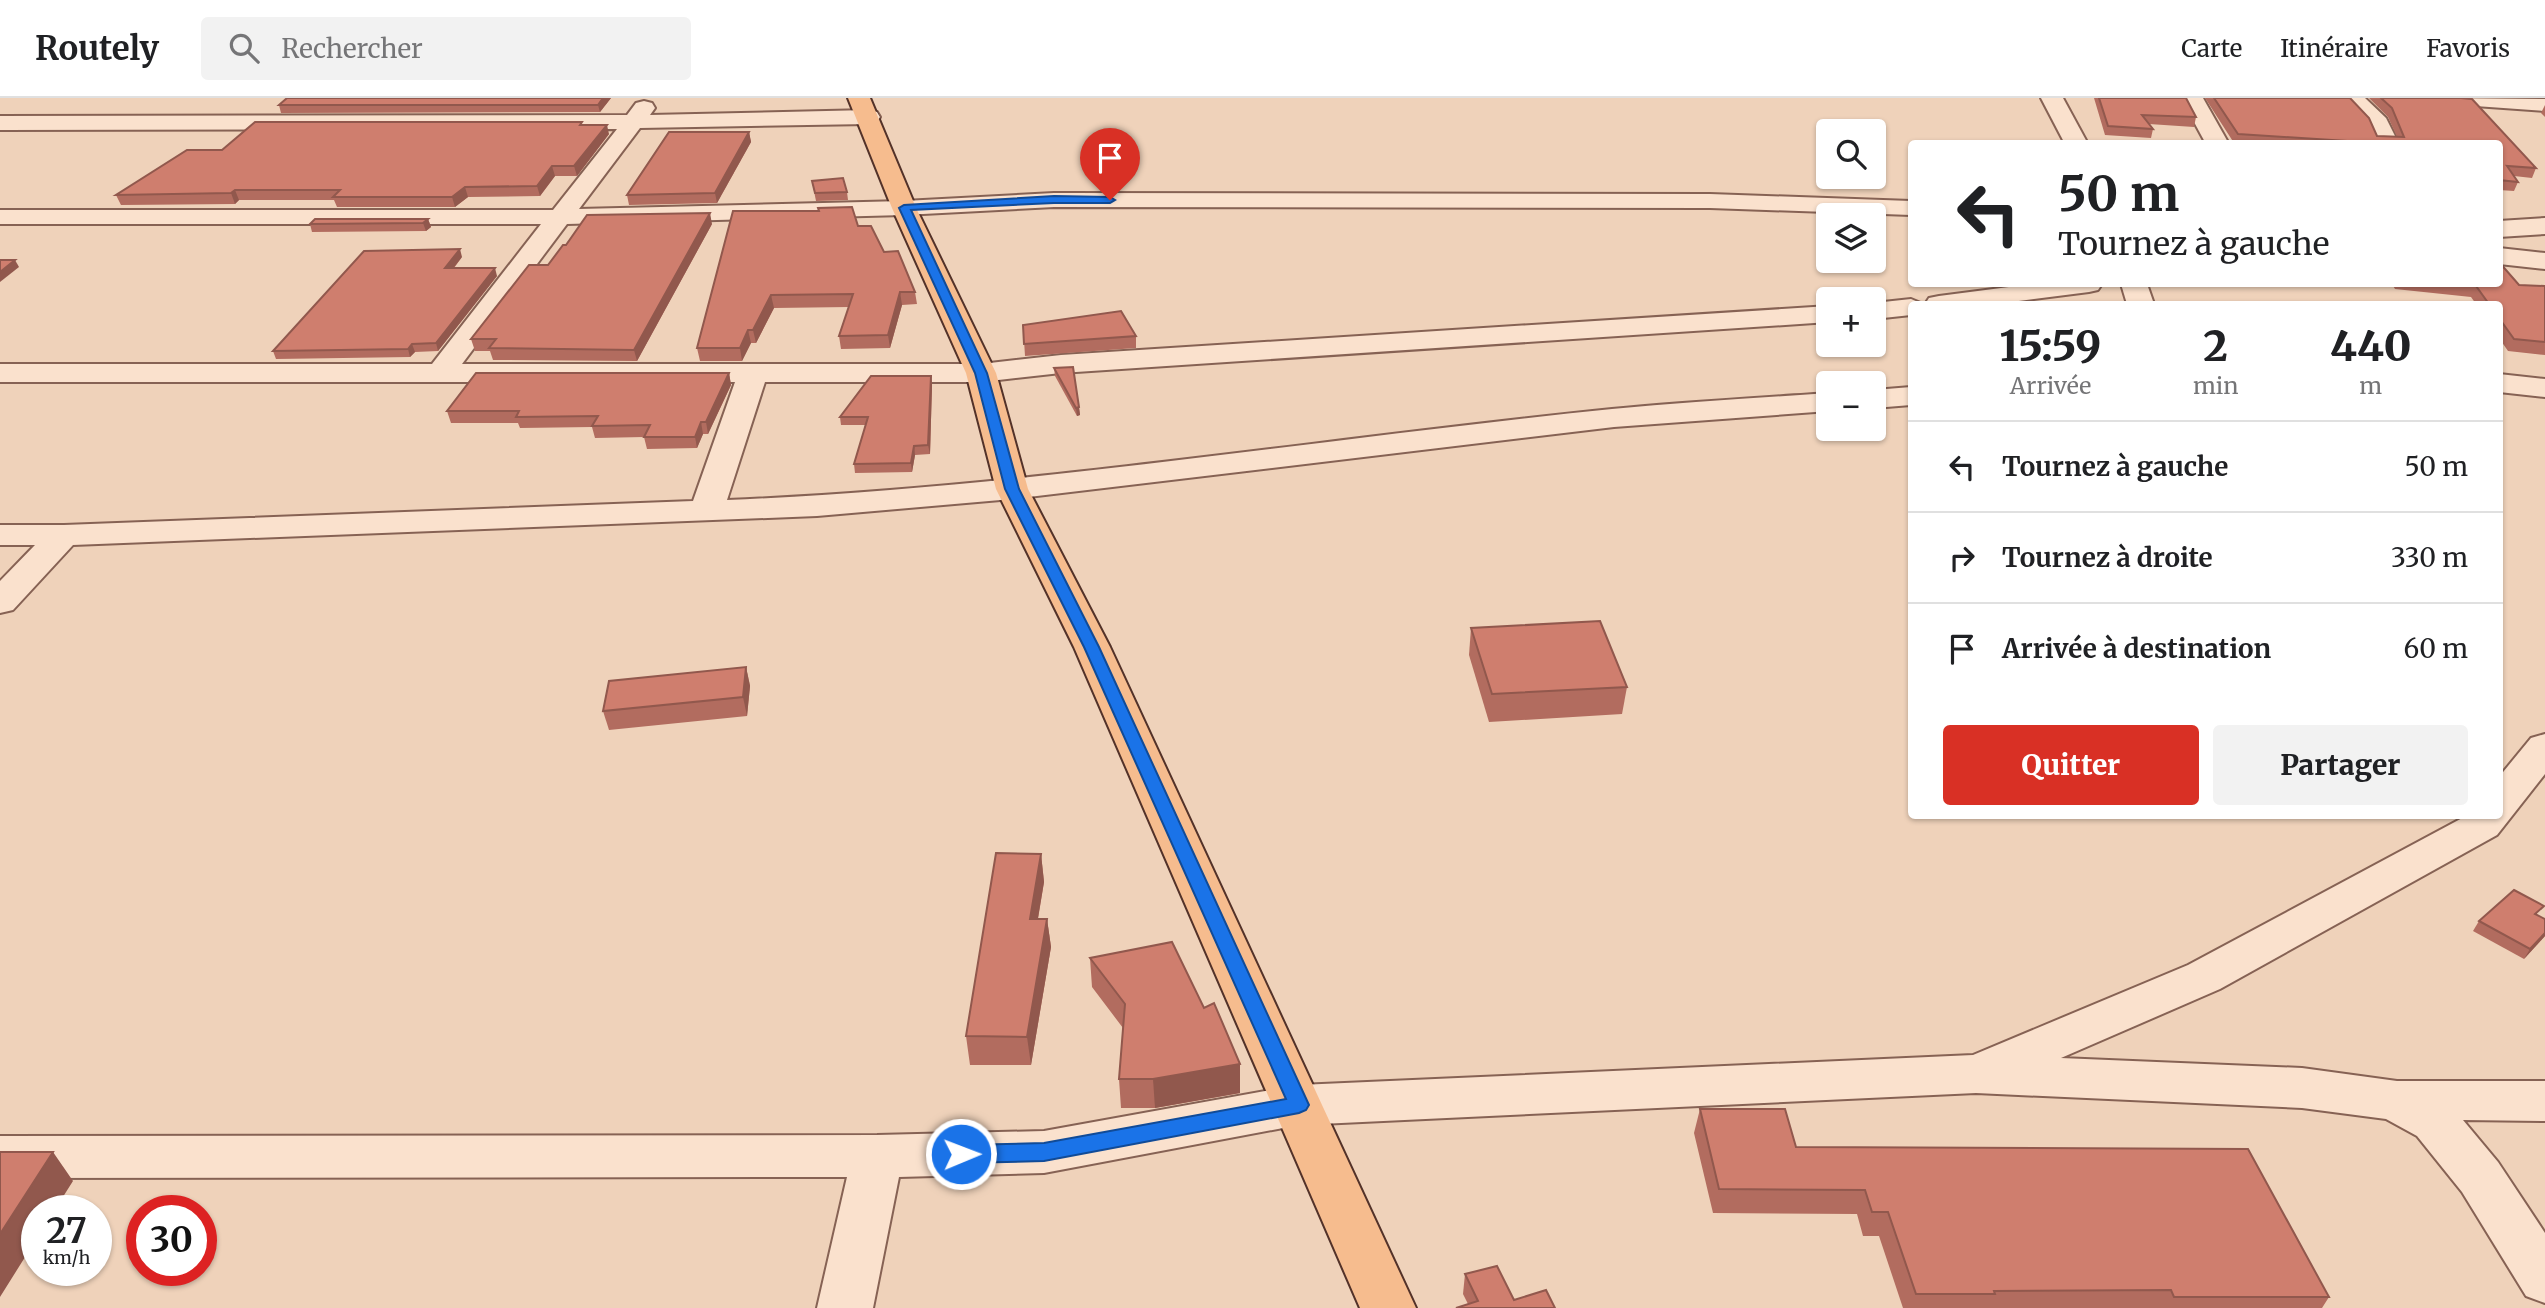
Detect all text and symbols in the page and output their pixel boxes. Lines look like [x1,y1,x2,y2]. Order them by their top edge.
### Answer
search box [201,17,691,80]
text: Routely [35,28,159,69]
icon: search [225,29,263,67]
text: Rechercher [281,32,423,65]
text: Carte [2181,33,2242,64]
text: Itinéraire [2280,33,2388,64]
text: Favoris [2426,33,2510,64]
map controls [1816,119,1886,441]
button: search [1816,119,1886,189]
pin [1080,128,1140,200]
icon: arrive [1091,139,1129,177]
text: 50 m [2058,163,2179,224]
icon: left [1943,168,2034,259]
button: layers [1816,203,1886,273]
text: Tournez à gauche [2058,224,2329,264]
button: + [1816,287,1886,357]
text: 15:59 [2000,320,2101,372]
text: 2 [2203,320,2228,372]
text: 440 [2330,320,2411,372]
button: − [1816,371,1886,441]
text: Arrivée [2010,371,2091,400]
text: min [2193,371,2238,400]
text: m [2359,371,2382,400]
icon: left [1943,448,1981,486]
text: Tournez à gauche [2002,450,2228,483]
text: 50 m [2404,450,2468,483]
icon: right [1943,539,1981,577]
text: Tournez à droite [2002,541,2213,574]
text: 330 m [2391,541,2468,574]
icon: arrive [1943,630,1981,668]
text: Arrivée à destination [2002,632,2271,665]
text: 60 m [2404,632,2468,665]
button: Quitter [1943,725,2199,805]
button: Partager [2213,725,2468,805]
position arrow [924,1117,998,1191]
speed limit sign: 30 [126,1195,217,1286]
text: 27 [46,1209,87,1253]
text: km/h [43,1246,90,1269]

